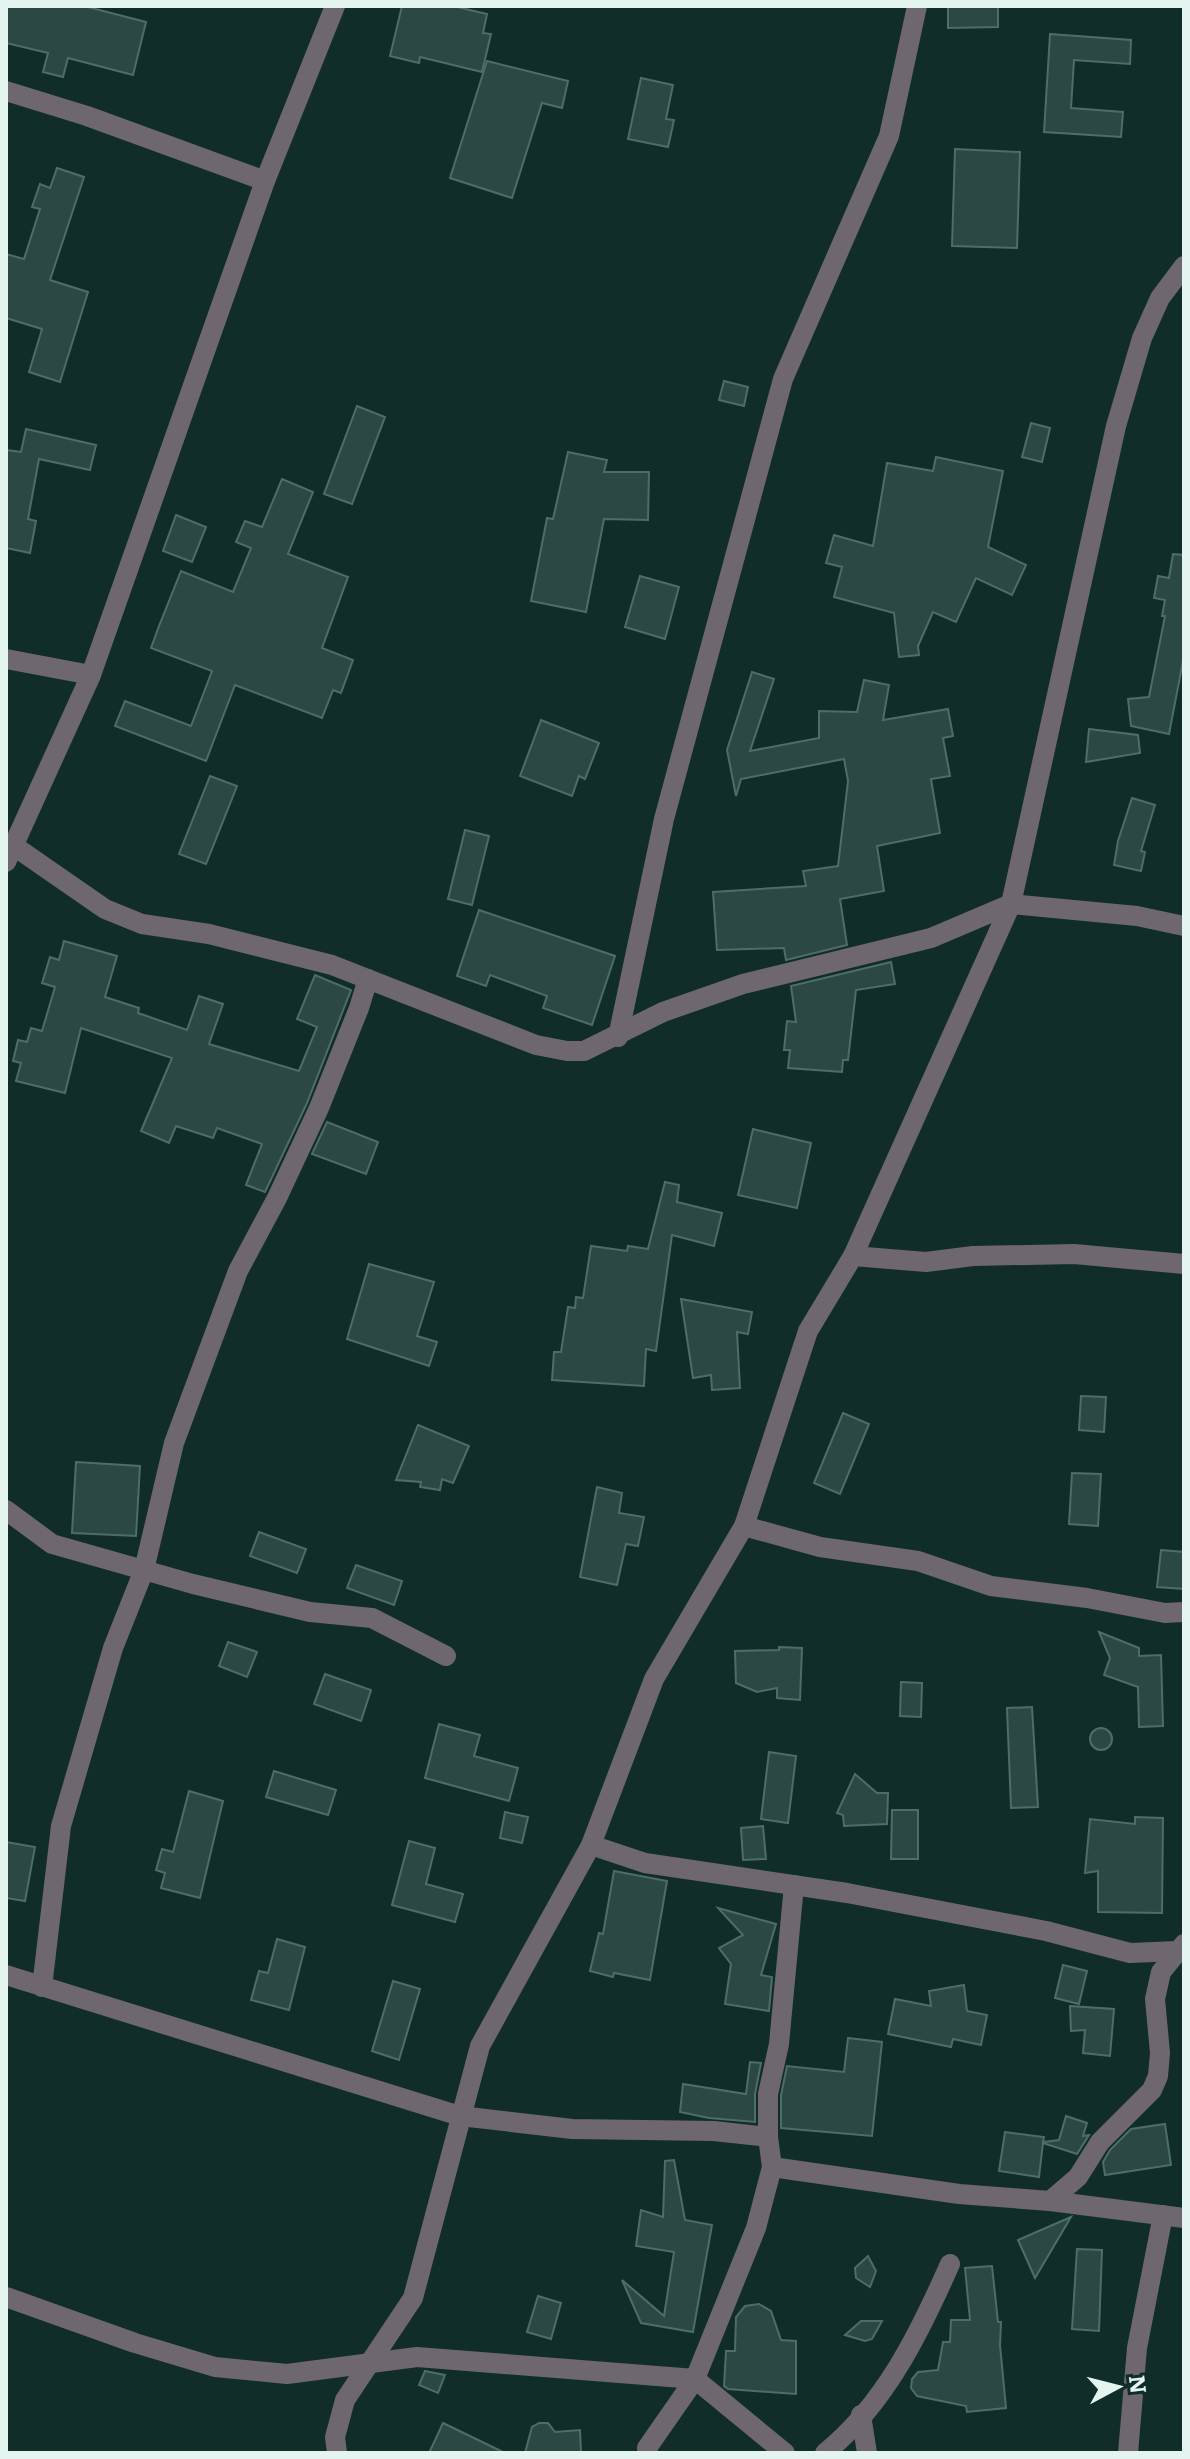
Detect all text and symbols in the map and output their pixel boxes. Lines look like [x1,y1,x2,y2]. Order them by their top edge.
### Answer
north arrow [1078,2347,1158,2427]
text: N [1122,2373,1157,2396]

